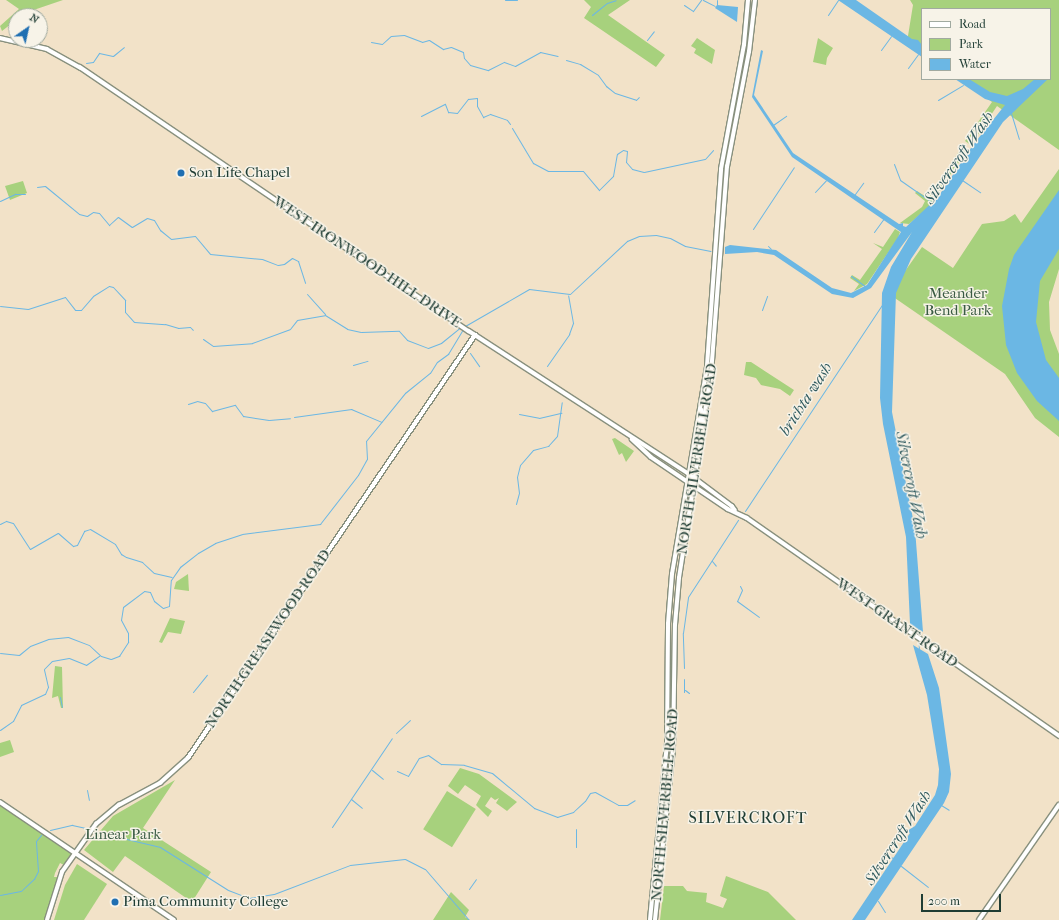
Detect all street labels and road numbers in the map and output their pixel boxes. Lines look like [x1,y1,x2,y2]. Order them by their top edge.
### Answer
street label: WEST IRONWOOD HILL DRIVE [270,192,464,332]
street label: NORTH SILVERBELL ROAD [673,362,721,556]
street label: NORTH GREASEWOOD ROAD [201,546,335,732]
street label: WEST GRANT ROAD [833,574,961,672]
street label: NORTH SILVERBELL ROAD [648,708,682,902]

